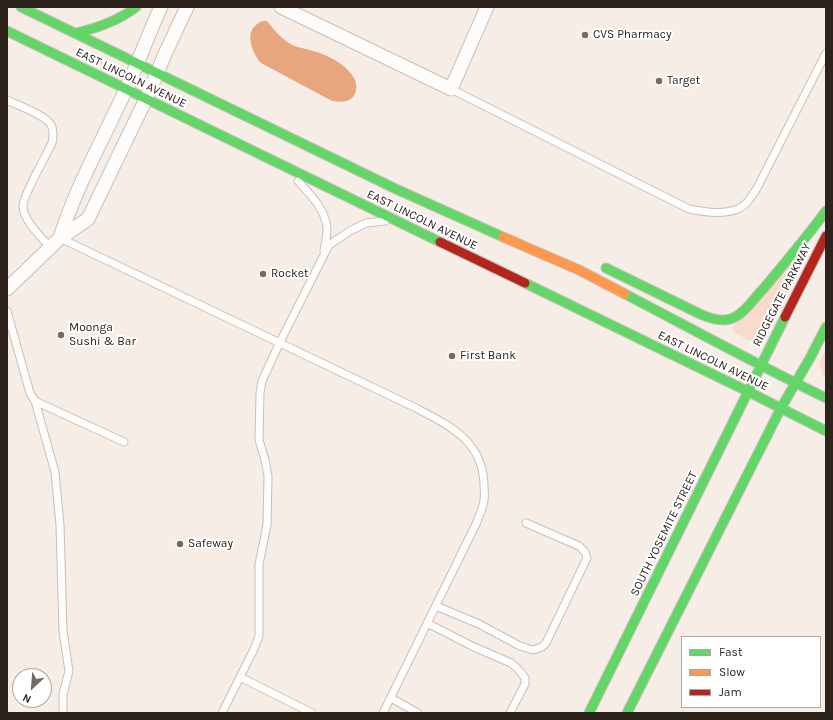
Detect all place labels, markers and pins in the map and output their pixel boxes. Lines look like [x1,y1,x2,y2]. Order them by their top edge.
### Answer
place label: CVS Pharmacy [593,28,672,42]
marker: CVS Pharmacy [580,30,590,40]
place label: Target [667,74,700,88]
marker: Target [654,76,664,86]
place label: Rocket [271,267,309,281]
marker: Rocket [258,269,268,279]
place label: Moonga Sushi & Bar [69,321,136,349]
marker: Moonga Sushi & Bar [56,330,66,340]
place label: First Bank [460,349,516,363]
marker: First Bank [447,351,457,361]
place label: Safeway [188,537,233,551]
marker: Safeway [175,539,185,549]

